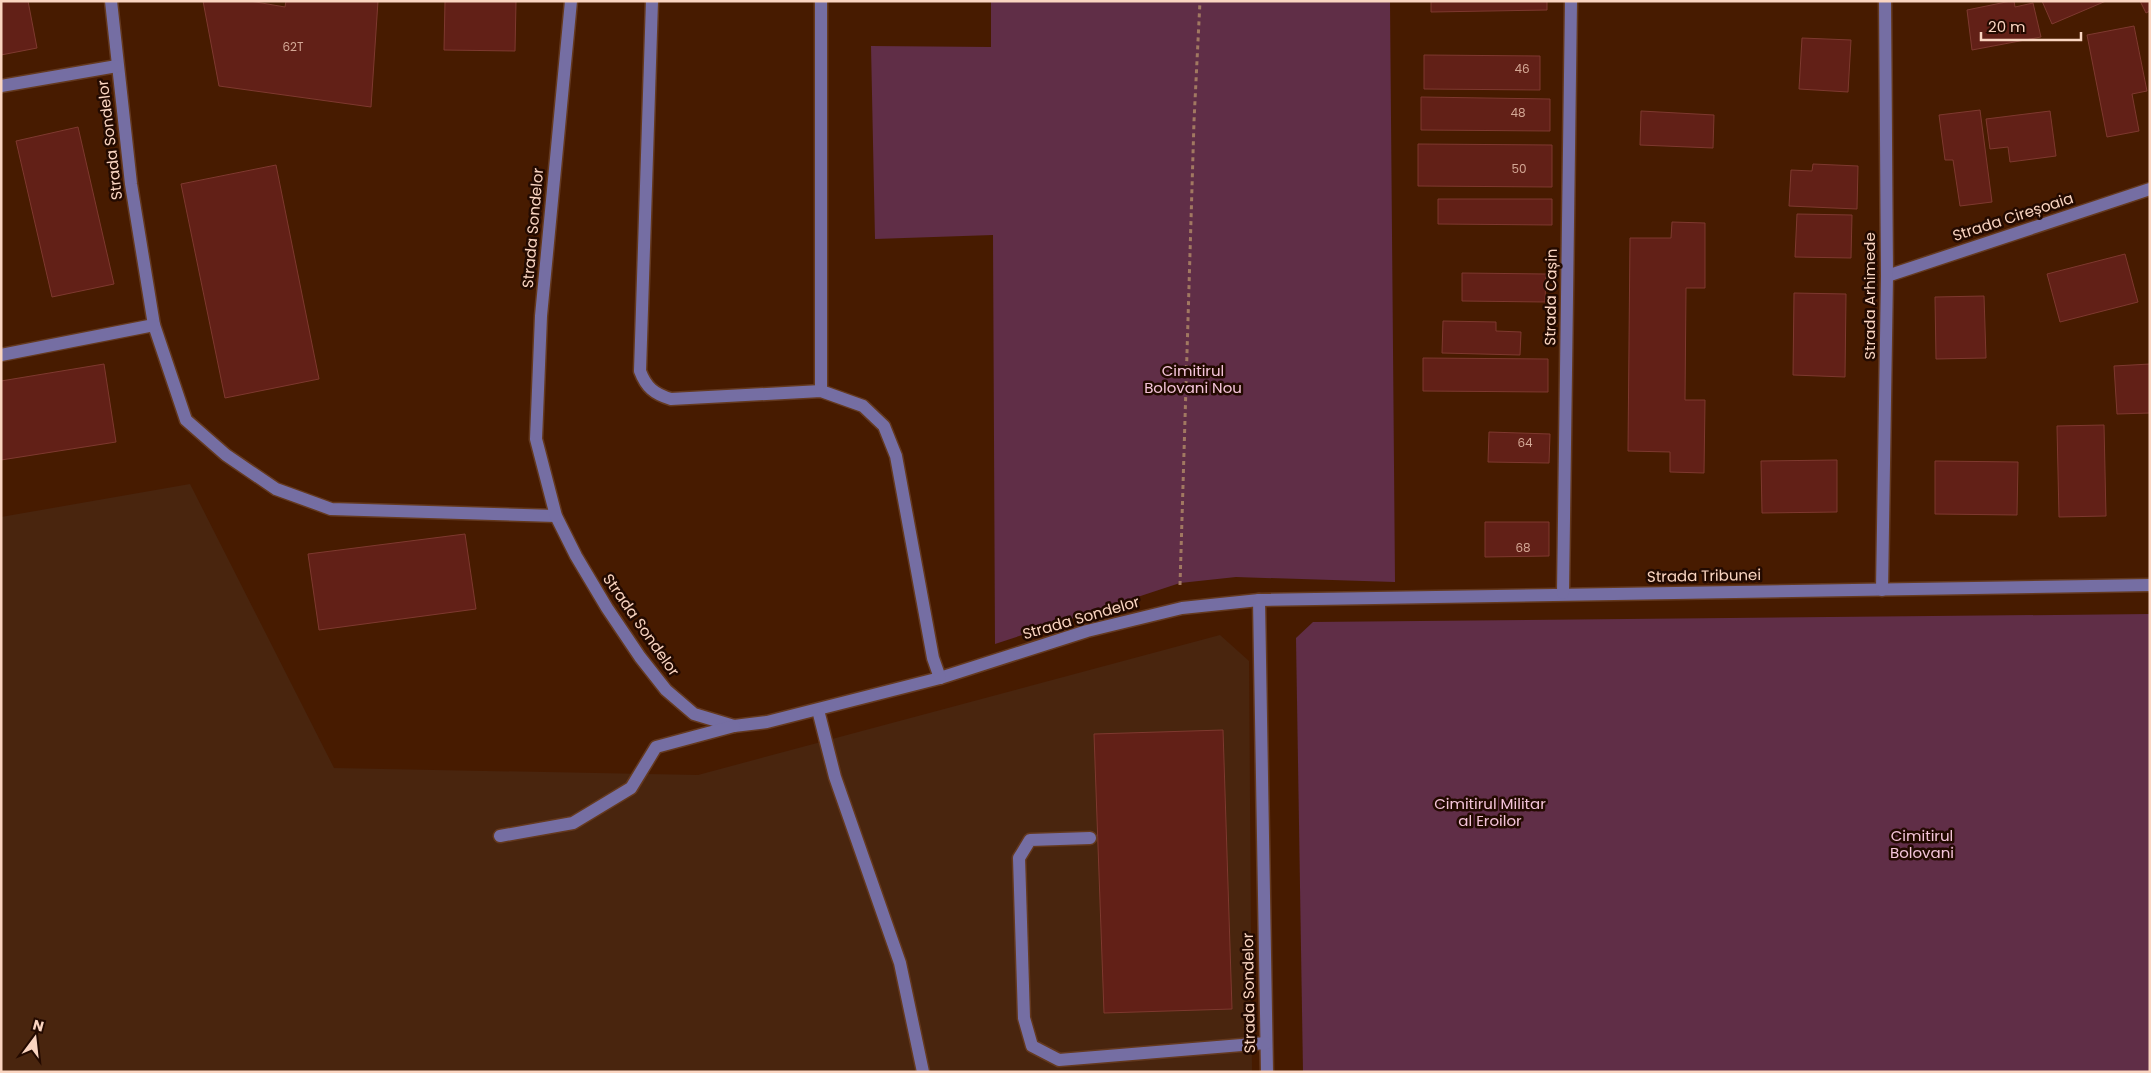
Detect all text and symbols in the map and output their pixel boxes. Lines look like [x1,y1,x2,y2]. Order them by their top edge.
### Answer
scale bar [1981,10,2081,42]
text: 20 m [1988,16,2026,37]
house number: 62T [282,38,304,55]
house number: 46 [1514,60,1530,77]
street label: Strada Sondelor [92,79,127,201]
house number: 48 [1510,104,1526,121]
house number: 50 [1511,160,1527,177]
street label: Strada Sondelor [517,167,548,289]
street label: Strada Cireșoaia [1950,187,2076,246]
street label: Strada Arhimede [1859,232,1880,360]
street label: Strada Cașin [1539,248,1562,346]
park label: Cimitirul Bolovani Nou [1144,360,1242,398]
house number: 64 [1517,434,1533,451]
house number: 68 [1515,539,1531,556]
street label: Strada Tribunei [1647,564,1761,587]
street label: Strada Sondelor [598,569,685,680]
street label: Strada Sondelor [1020,591,1142,644]
park label: Cimitirul Militar al Eroilor [1434,793,1546,831]
park label: Cimitirul Bolovani [1890,825,1954,863]
street label: Strada Sondelor [1237,932,1260,1053]
north arrow [10,1013,60,1063]
text: N [31,1014,46,1036]

